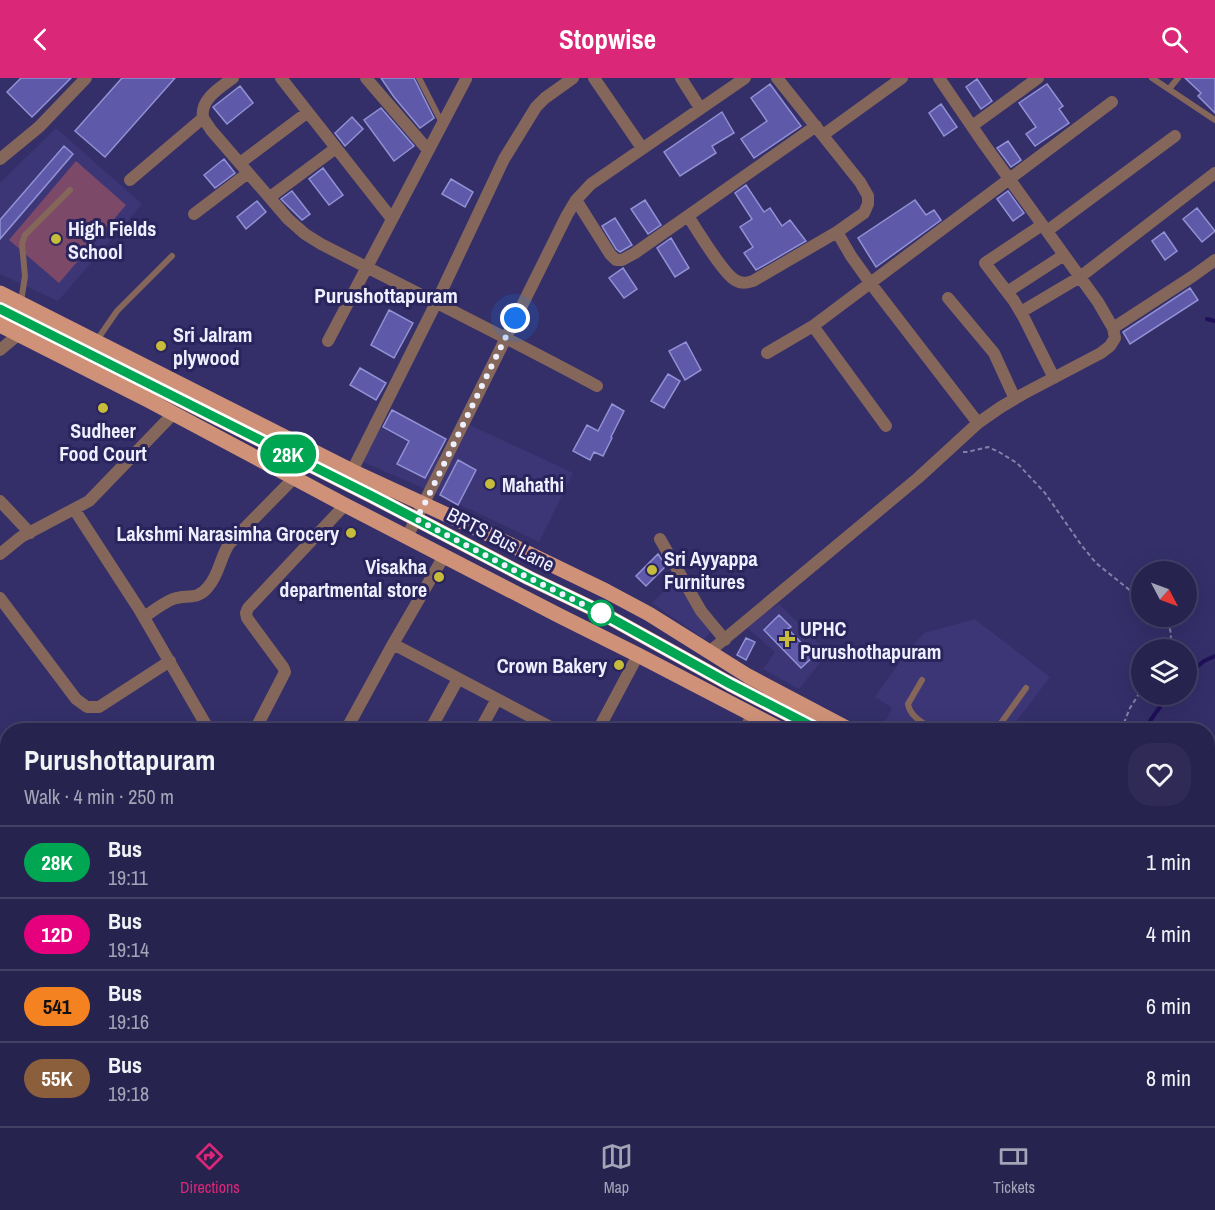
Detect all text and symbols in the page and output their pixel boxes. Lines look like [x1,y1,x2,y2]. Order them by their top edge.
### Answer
text: Stopwise [559,21,656,57]
icon: back [24,23,57,56]
icon: search [1158,23,1191,56]
place label: High Fields School [68,215,156,265]
marker: High Fields School [49,232,63,246]
district label: Purushottapuram [314,281,458,310]
your location [500,303,530,333]
place label: Sri Jalram plywood [173,321,252,371]
marker: Sri Jalram plywood [154,339,168,353]
marker: Sudheer Food Court [96,401,110,415]
place label: Sudheer Food Court [59,417,147,467]
line badge: 28K [254,434,322,473]
text: 28K [272,440,304,469]
place label: Mahathi [502,471,564,498]
marker: Mahathi [483,477,497,491]
street label: BRTS Bus Lane [443,500,559,578]
place label: Lakshmi Narasimha Grocery [117,520,340,547]
marker: Lakshmi Narasimha Grocery [344,526,358,540]
place label: Sri Ayyappa Furnitures [664,545,758,595]
place label: Visakha departmental store [279,553,427,603]
north arrow [1131,561,1197,627]
map controls [1131,561,1197,705]
marker: Sri Ayyappa Furnitures [645,563,659,577]
marker: Visakha departmental store [432,570,446,584]
unlabelled marker [588,600,614,626]
place label: UPHC Purushothapuram [800,615,941,665]
marker: UPHC Purushothapuram [778,630,796,648]
button: layers [1131,639,1197,705]
place label: Crown Bakery [497,652,608,679]
marker: Crown Bakery [612,658,626,672]
text: Purushottapuram [24,741,215,779]
button: heart [1128,743,1191,806]
text: Walk · 4 min · 250 m [24,783,174,810]
text: Bus [108,834,142,864]
text: 1 min [1146,847,1191,877]
text: 28K [41,848,73,877]
text: 19:11 [108,864,148,891]
text: Bus [108,906,142,936]
text: 4 min [1146,919,1191,949]
text: 12D [41,920,73,949]
text: 19:14 [108,936,149,963]
text: Bus [108,978,142,1008]
text: 6 min [1146,991,1191,1021]
text: 541 [43,992,71,1021]
text: 19:16 [108,1008,149,1035]
text: Bus [108,1050,142,1080]
text: 8 min [1146,1063,1191,1093]
text: 55K [41,1064,73,1093]
text: 19:18 [108,1080,149,1107]
tab: Directions [180,1140,240,1198]
tab: Map [600,1140,633,1198]
tab: Tickets [993,1140,1035,1198]

